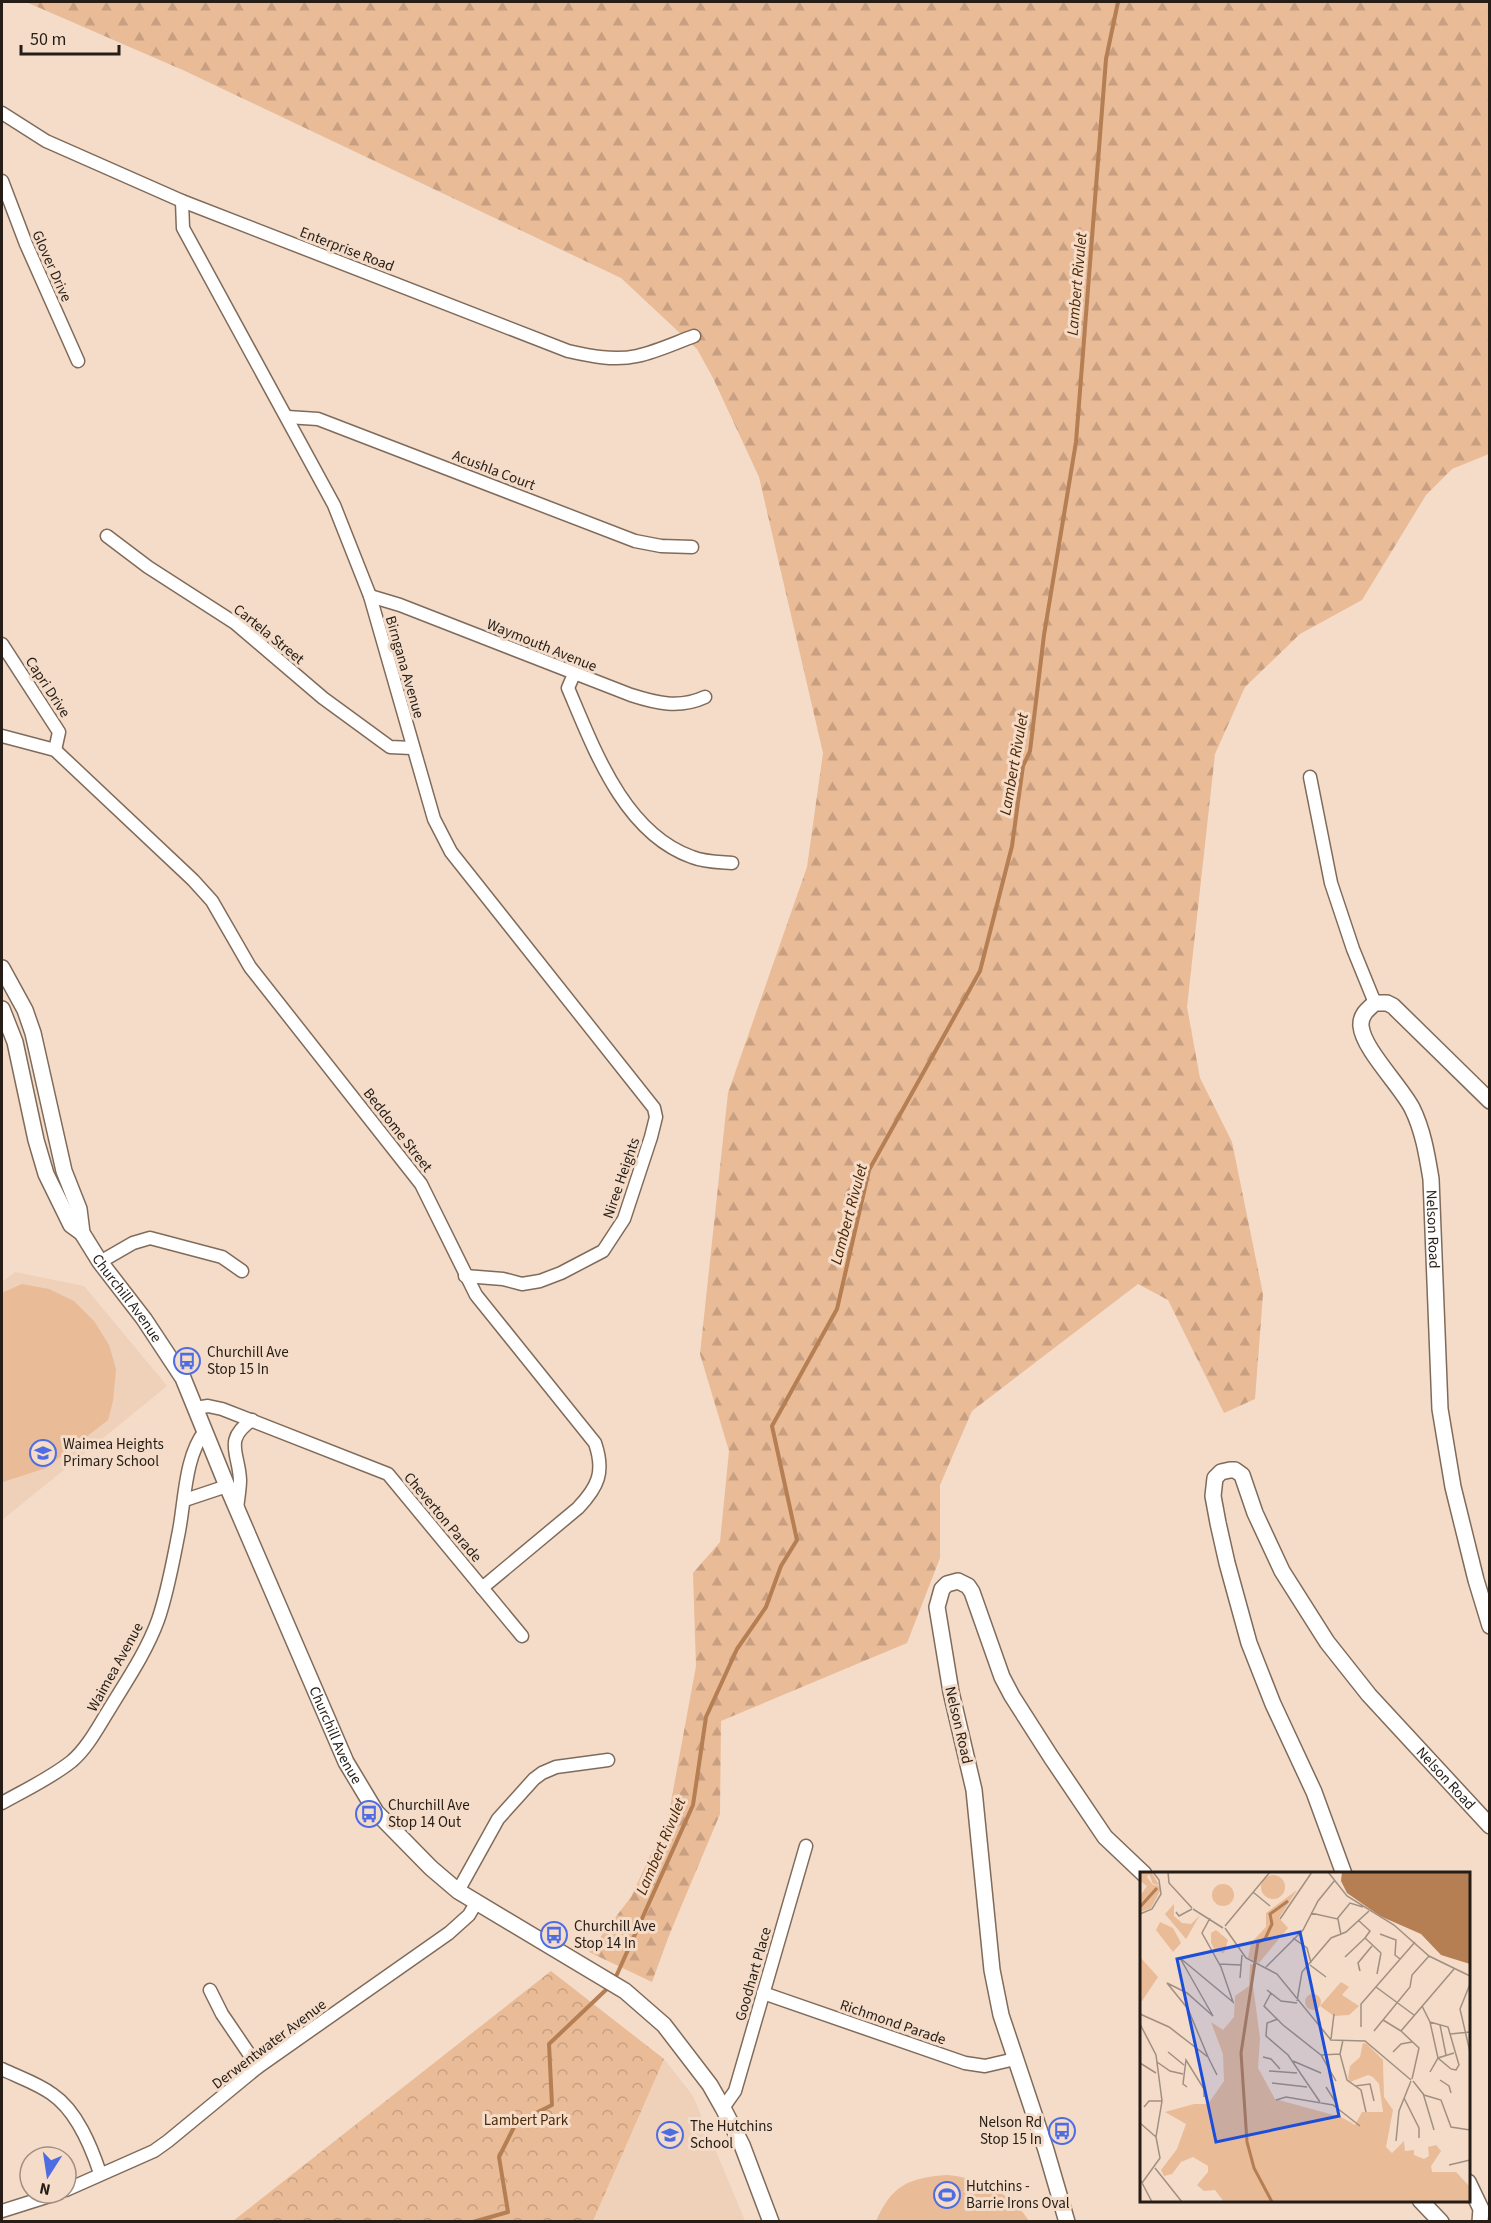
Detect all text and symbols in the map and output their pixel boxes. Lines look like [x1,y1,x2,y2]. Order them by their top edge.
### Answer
scale bar [21,18,118,56]
text: 50 m [30,27,66,52]
street label: Enterprise Road [296,222,397,277]
street label: Glover Drive [26,227,77,305]
water label: Lambert Rivulet [1062,231,1093,337]
street label: Acushla Court [449,445,538,496]
street label: Cartela Street [229,599,309,669]
street label: Birngana Avenue [380,613,429,721]
street label: Waymouth Avenue [484,614,600,677]
street label: Capri Drive [20,653,75,722]
water label: Lambert Rivulet [994,711,1034,817]
street label: Beddome Street [358,1084,437,1177]
street label: Niree Heights [598,1135,645,1221]
water label: Lambert Rivulet [825,1161,873,1267]
street label: Nelson Road [1420,1189,1445,1269]
street label: Churchill Avenue [87,1250,167,1347]
place label: Churchill Ave Stop 15 In [207,1342,289,1380]
bus stop icon: Churchill Ave Stop 15 In [172,1346,202,1376]
place label: Waimea Heights Primary School [63,1434,164,1472]
school or university icon: Waimea Heights Primary School [28,1438,58,1468]
street label: Cheverton Parade [399,1468,487,1567]
street label: Waimea Avenue [82,1619,149,1716]
street label: Churchill Avenue [304,1683,367,1788]
street label: Nelson Road [939,1684,978,1766]
street label: Nelson Road [1411,1743,1480,1815]
water label: Lambert Rivulet [631,1794,692,1898]
place label: Churchill Ave Stop 14 Out [388,1795,470,1833]
bus stop icon: Churchill Ave Stop 14 Out [354,1799,384,1829]
inset map [1140,1872,1470,2202]
place label: Churchill Ave Stop 14 In [574,1916,656,1954]
bus stop icon: Churchill Ave Stop 14 In [539,1920,569,1950]
street label: Goodhart Place [730,1925,777,2024]
street label: Derwentwater Avenue [208,1994,331,2094]
street label: Richmond Parade [837,1994,949,2050]
park label: Lambert Park [484,2110,569,2131]
place label: Nelson Rd Stop 15 In [979,2112,1042,2150]
place label: The Hutchins School [690,2116,773,2154]
bus stop icon: Nelson Rd Stop 15 In [1047,2116,1077,2146]
school or university icon: The Hutchins School [655,2120,685,2150]
north arrow [18,2145,78,2205]
place label: Hutchins - Barrie Irons Oval [966,2176,1070,2214]
text: N [38,2177,53,2201]
sports icon: Hutchins - Barrie Irons Oval [932,2180,962,2210]

